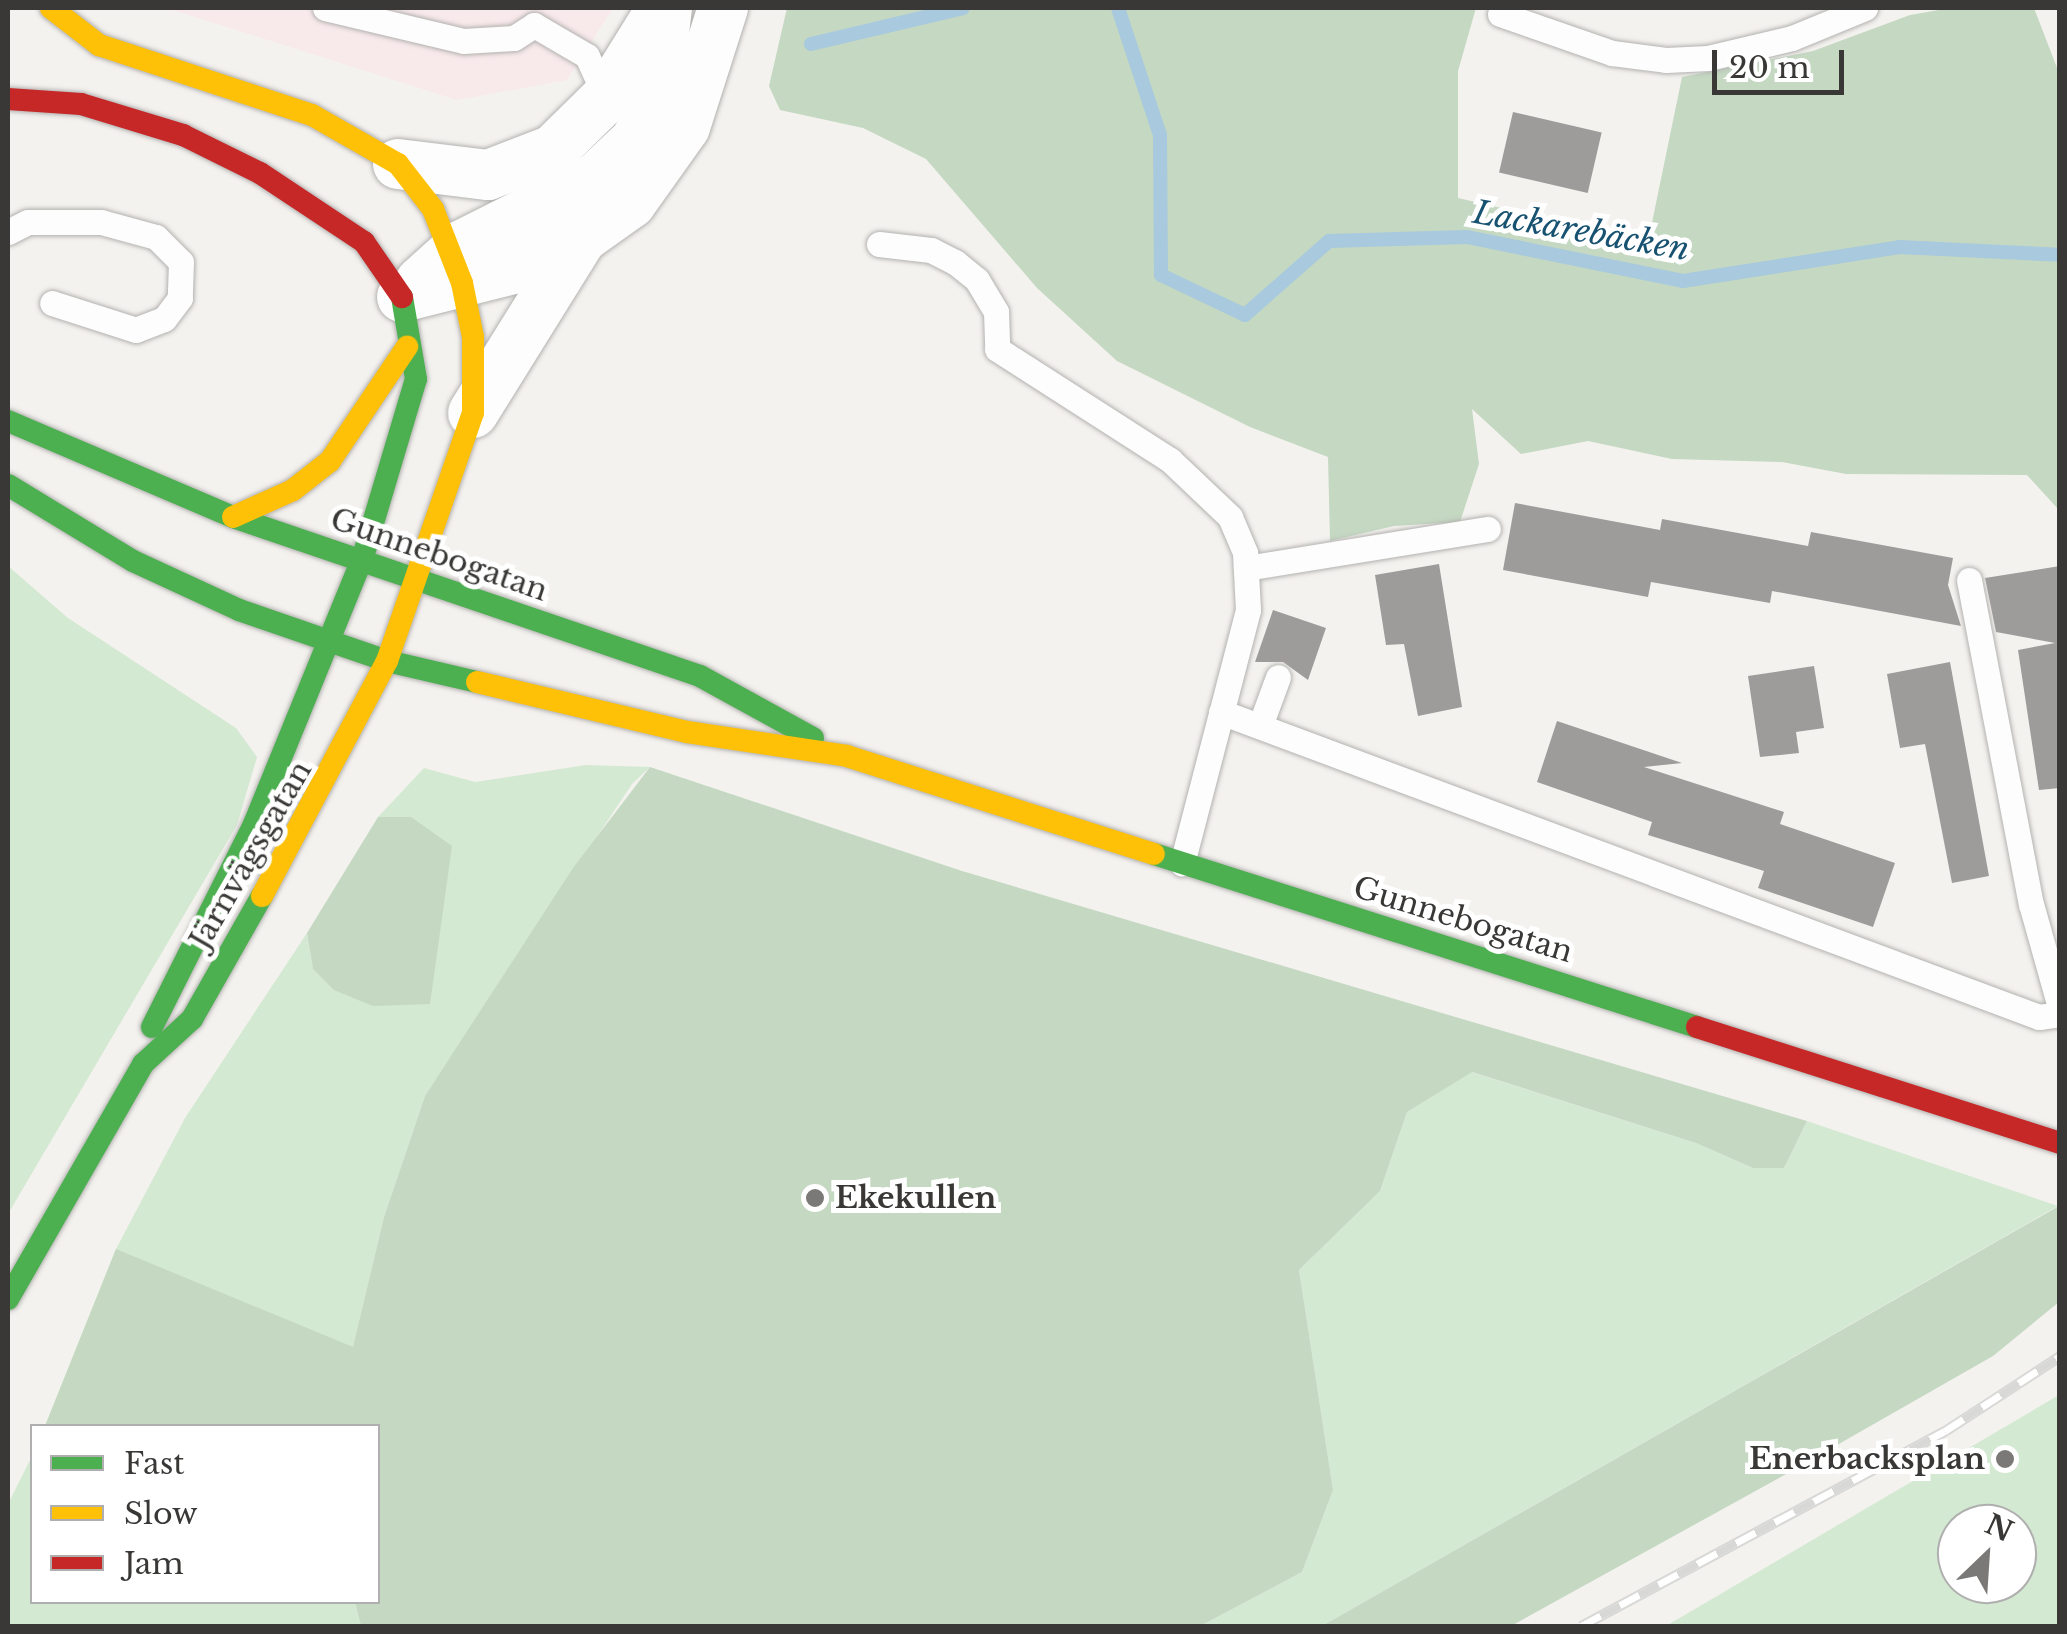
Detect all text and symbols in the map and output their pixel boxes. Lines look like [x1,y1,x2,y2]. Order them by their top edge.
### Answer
scale bar [1717,30,1850,92]
text: 20 m [1729,49,1810,86]
water label: Lackarebäcken [1470,193,1692,269]
street label: Gunnebogatan [326,501,552,609]
street label: Järnvägsgatan [183,755,319,955]
street label: Gunnebogatan [1349,870,1577,970]
place label: Ekekullen [835,1180,996,1216]
marker: Ekekullen [804,1187,826,1209]
legend [30,1424,380,1604]
place label: Enerbacksplan [1749,1441,1985,1477]
text: Fast [124,1445,185,1482]
marker: Enerbacksplan [1994,1448,2016,1470]
text: Slow [124,1495,198,1532]
north arrow [1937,1504,2037,1604]
text: N [1980,1507,2018,1550]
text: Jam [124,1545,184,1582]

